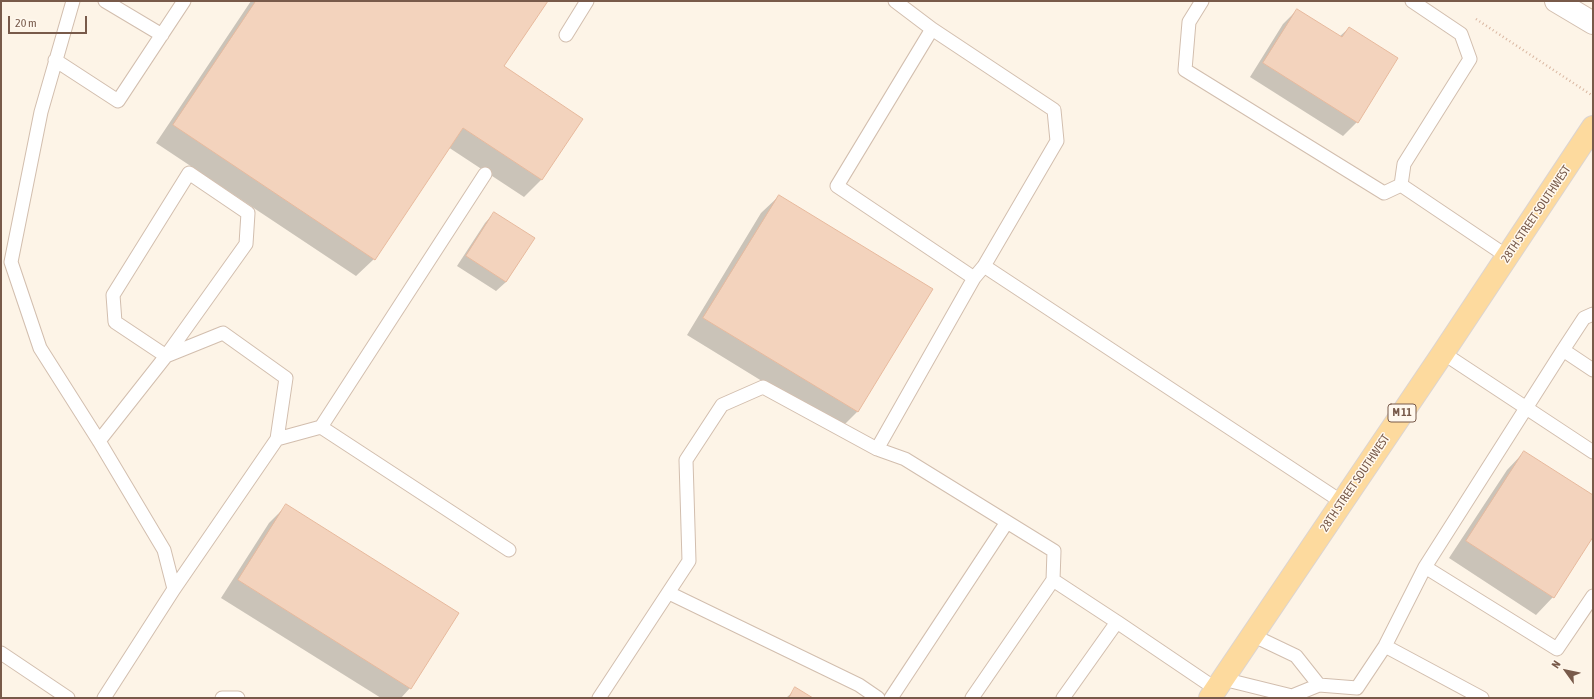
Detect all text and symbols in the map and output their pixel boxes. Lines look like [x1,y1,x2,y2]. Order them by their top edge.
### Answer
scale bar [10,8,89,34]
text: 20 m [15,16,37,30]
street label: 28TH STREET SOUTHWEST [1498,163,1574,265]
road number: M 11 [1388,404,1416,422]
street label: 28TH STREET SOUTHWEST [1317,432,1393,534]
north arrow [1546,651,1586,691]
text: N [1549,658,1563,670]

